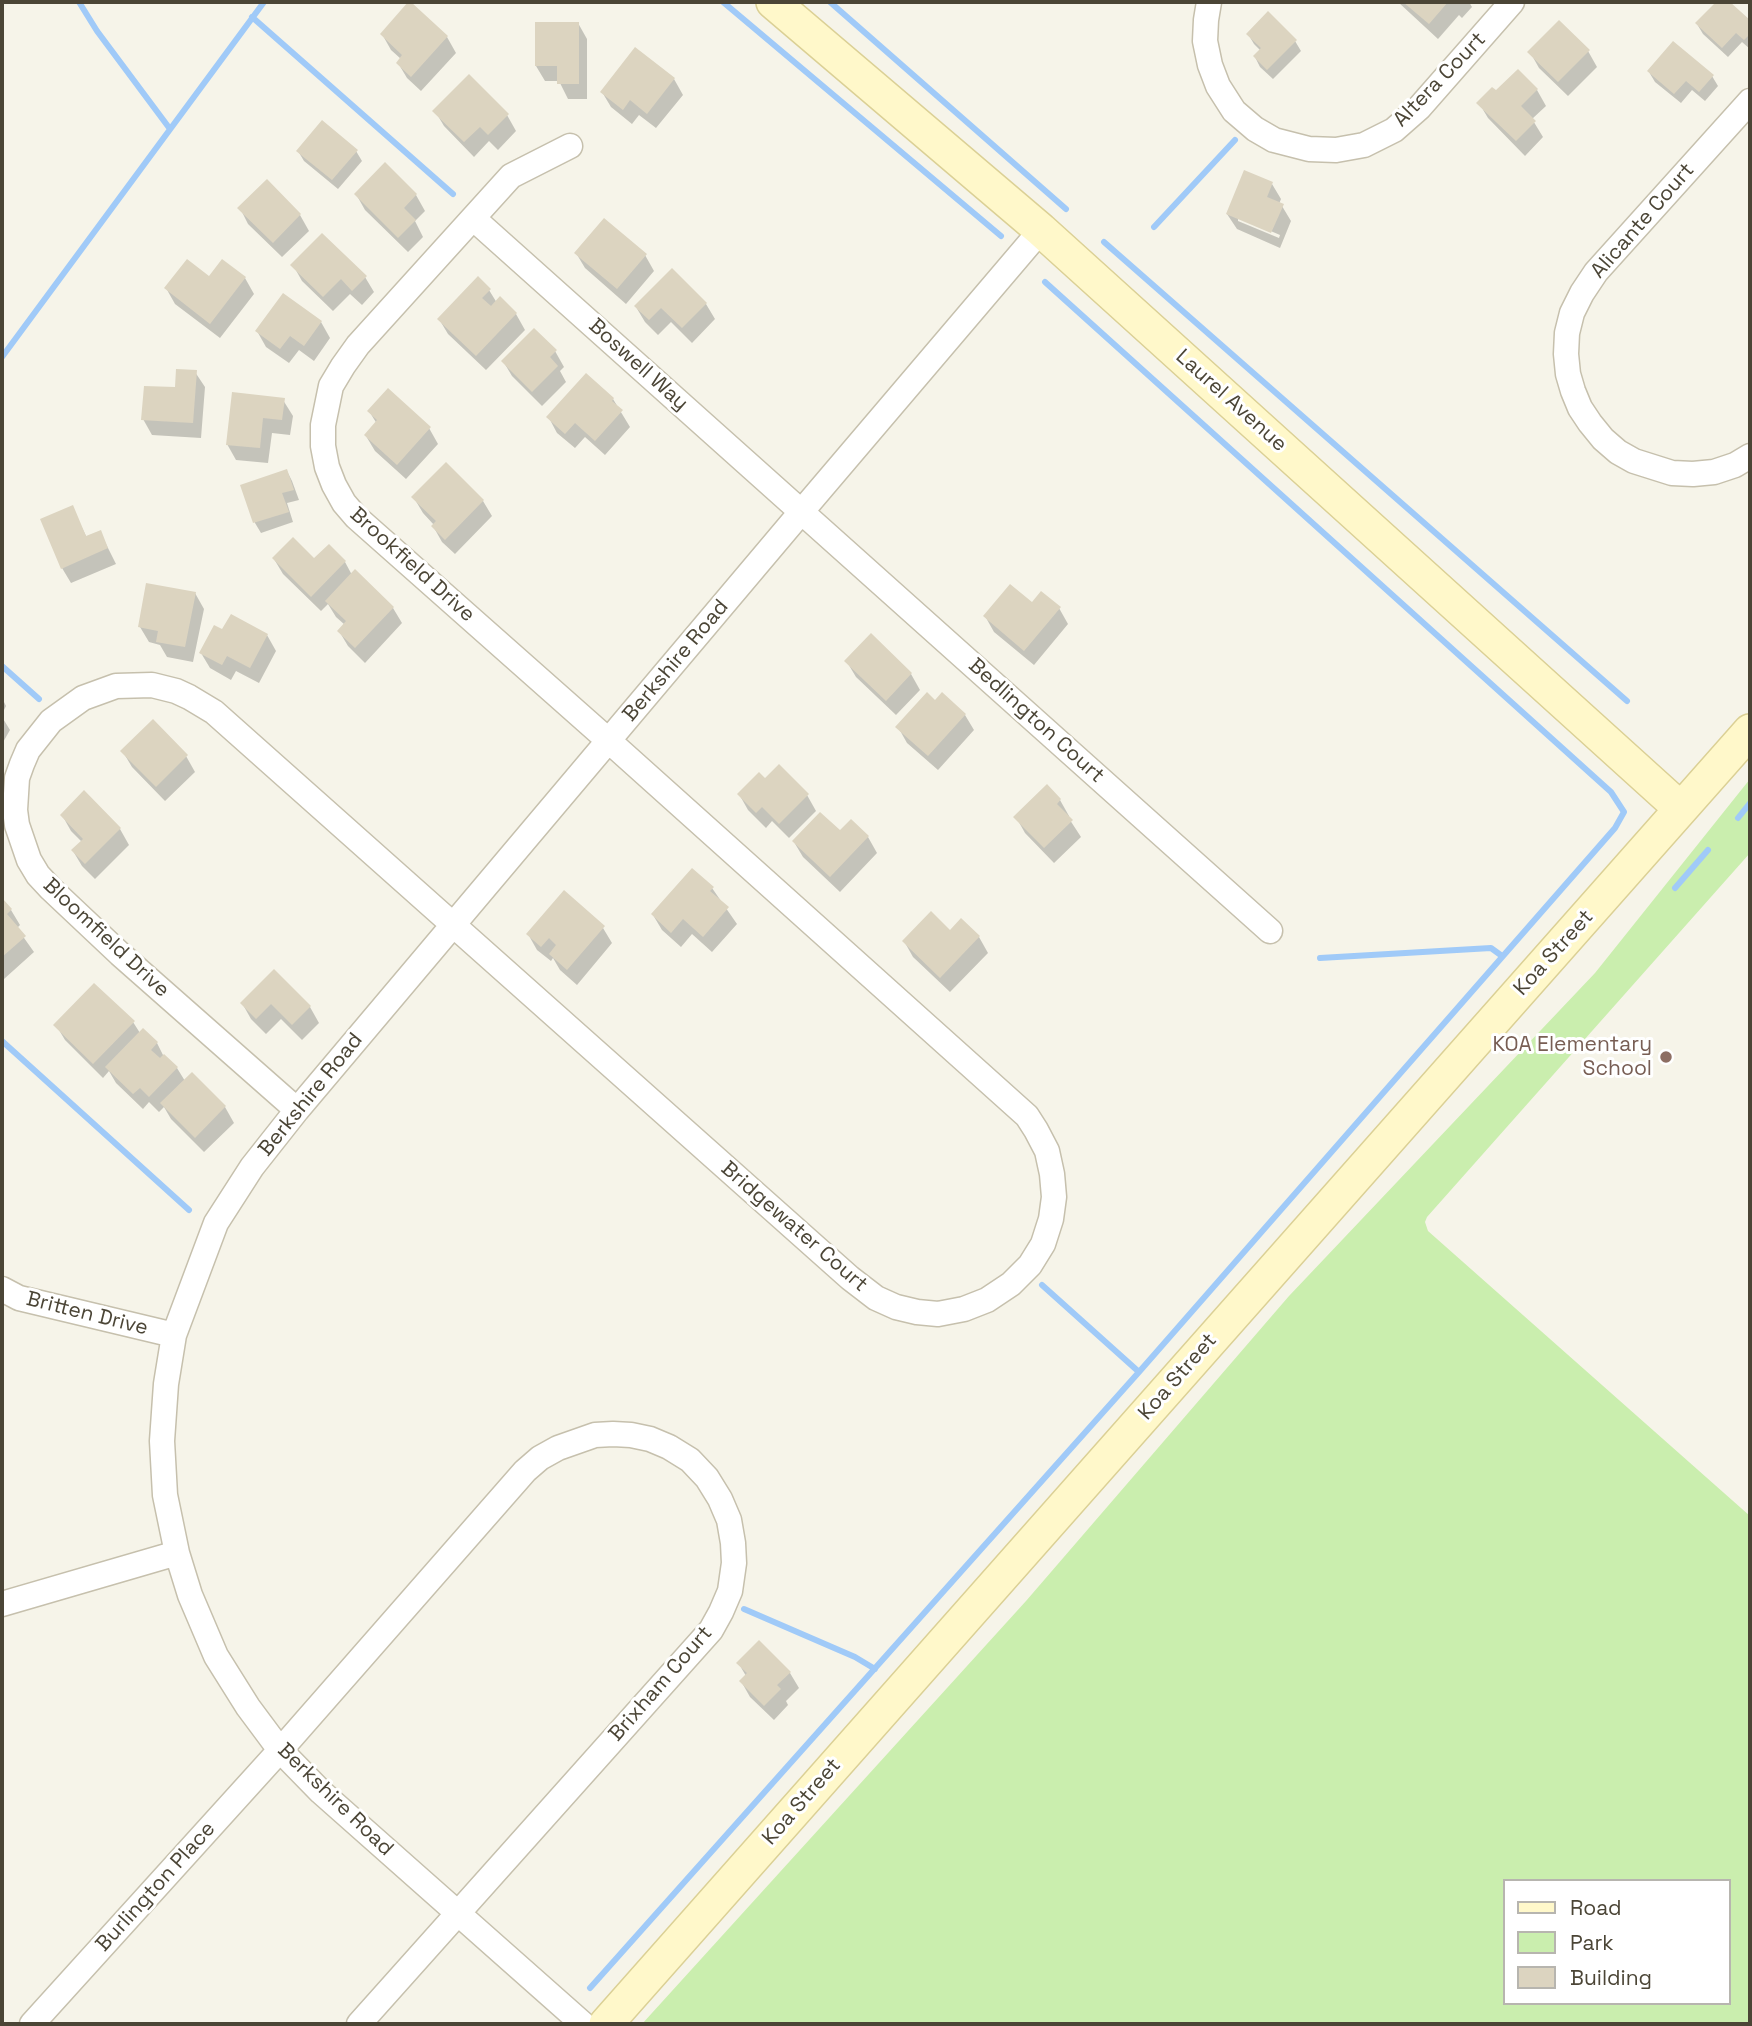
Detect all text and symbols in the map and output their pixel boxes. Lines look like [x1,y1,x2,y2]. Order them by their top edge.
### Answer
street label: Altera Court [1389,27,1491,133]
street label: Alicante Court [1586,158,1700,284]
street label: Boswell Way [583,314,693,416]
street label: Laurel Avenue [1170,345,1292,457]
street label: Brookfield Drive [344,502,480,628]
street label: Berkshire Road [618,595,734,727]
street label: Bedlington Court [963,653,1109,789]
street label: Bloomfield Drive [38,873,174,1003]
street label: Koa Street [1509,905,1599,1001]
street label: Berkshire Road [254,1028,368,1162]
place label: KOA Elementary School [1492,1032,1652,1082]
marker: KOA Elementary School [1658,1049,1674,1065]
street label: Bridgewater Court [715,1156,873,1298]
street label: Britten Drive [24,1287,150,1341]
street label: Koa Street [1133,1328,1223,1426]
street label: Brixham Court [604,1621,718,1747]
street label: Berkshire Road [272,1738,398,1862]
street label: Koa Street [757,1753,847,1851]
street label: Burlington Place [91,1817,221,1957]
legend [1504,1879,1731,2005]
text: Road [1570,1894,1622,1921]
text: Park [1570,1929,1614,1956]
text: Building [1570,1964,1652,1991]

